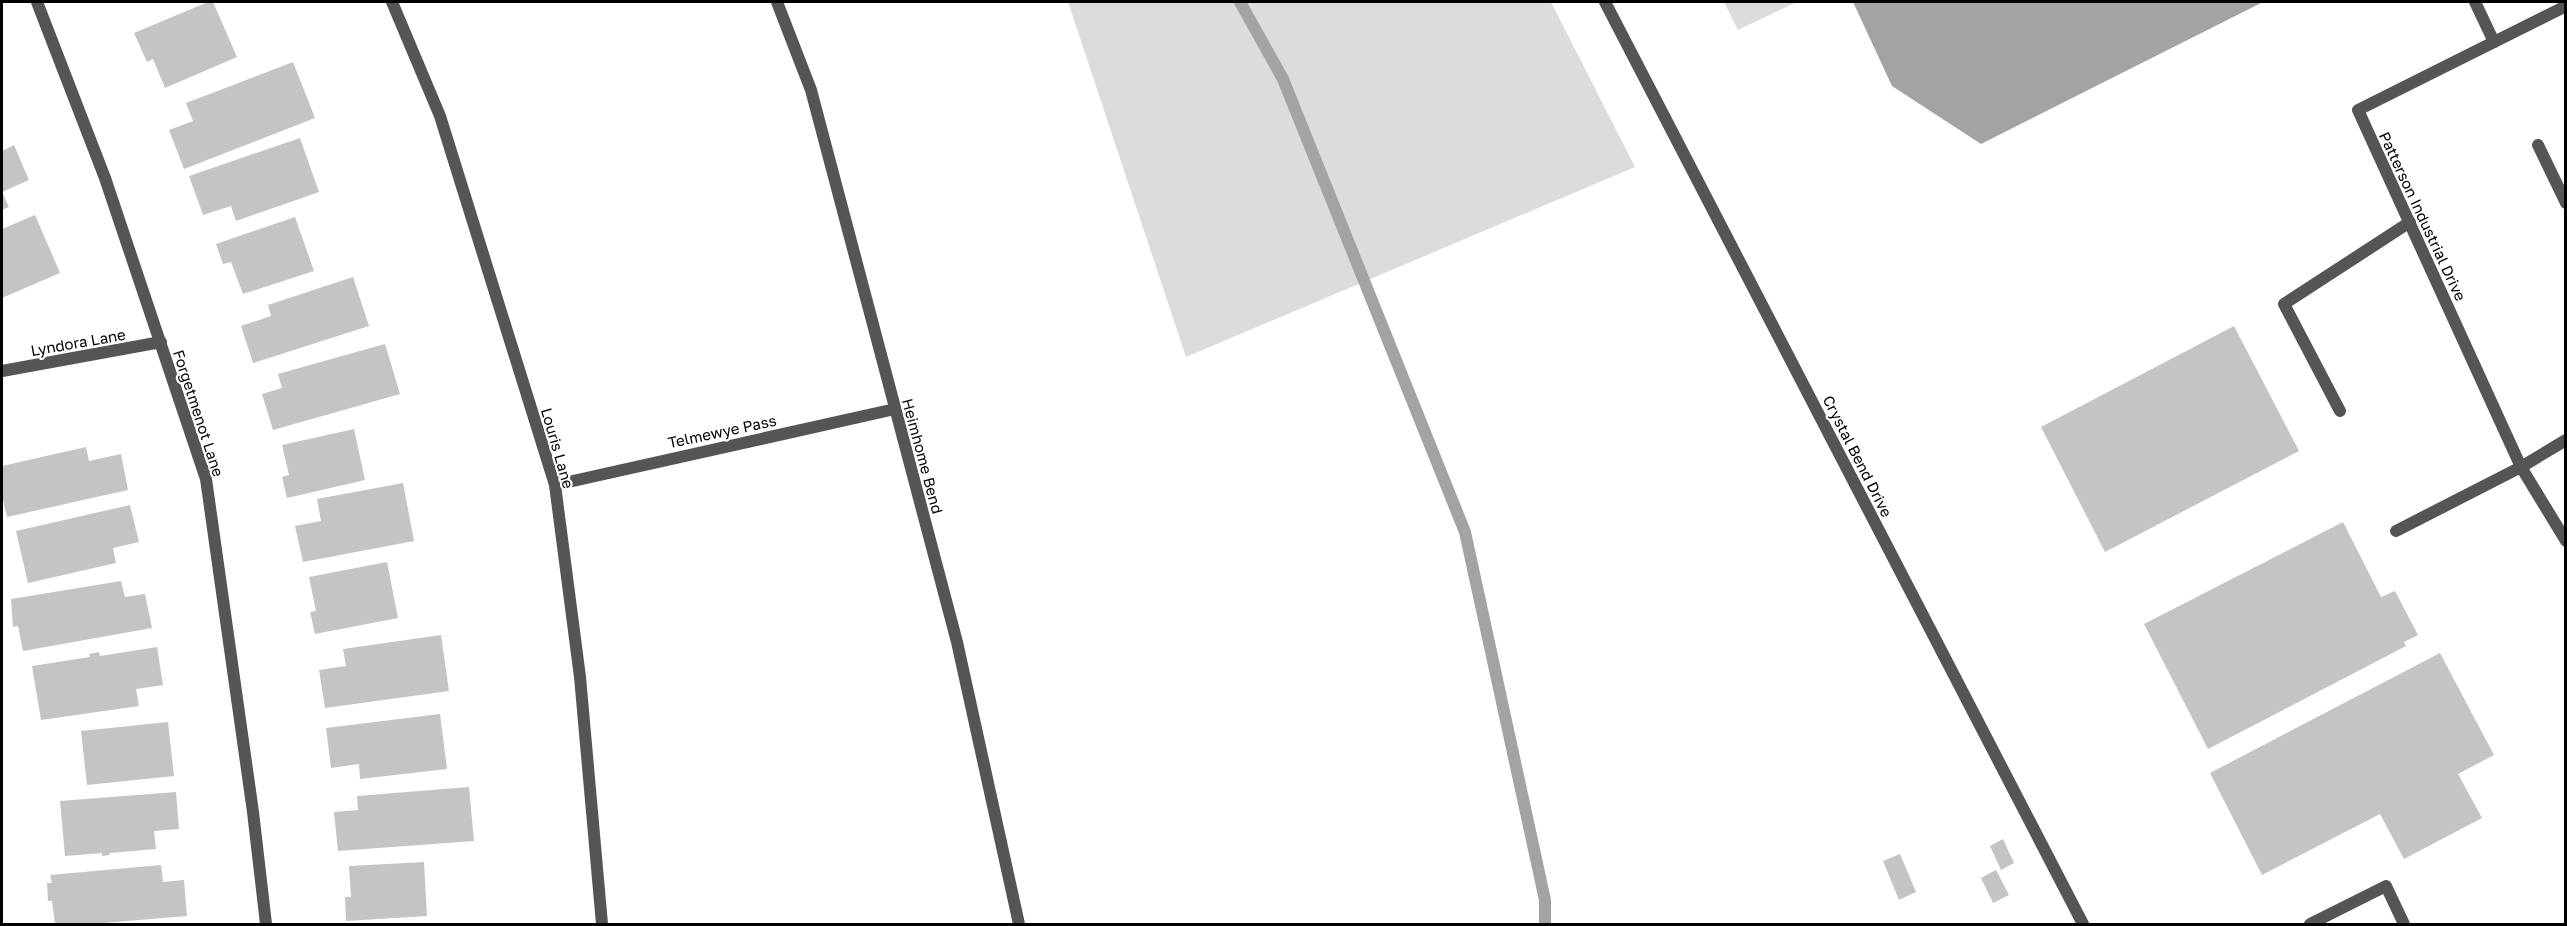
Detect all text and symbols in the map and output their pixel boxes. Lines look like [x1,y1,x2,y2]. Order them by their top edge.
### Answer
street label: Patterson Industrial Drive [2376,129,2470,304]
street label: Lyndora Lane [29,325,127,359]
street label: Forgetmenot Lane [170,347,228,479]
street label: Crystal Bend Drive [1820,392,1897,520]
street label: Heimhome Bend [899,396,947,516]
street label: Louris Lane [538,406,578,491]
street label: Telmewye Pass [666,411,778,451]

